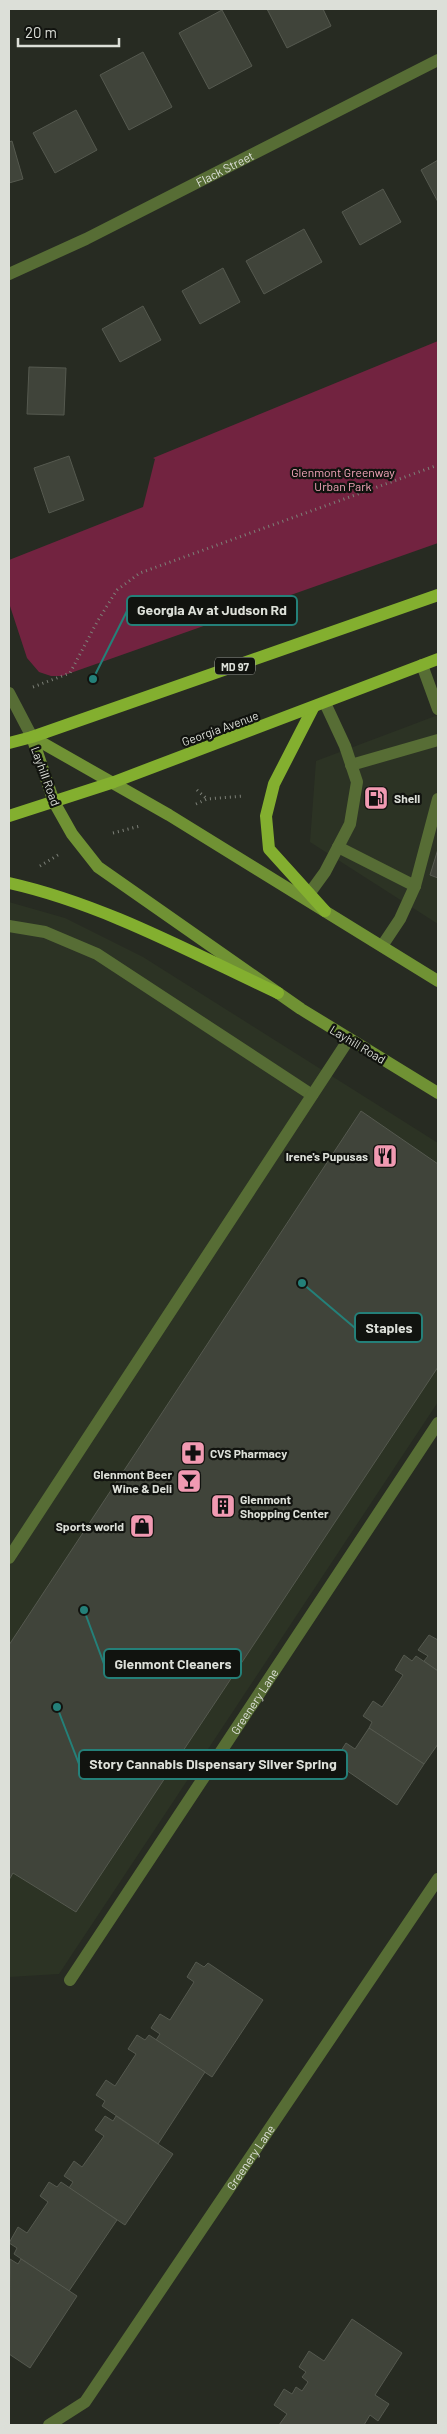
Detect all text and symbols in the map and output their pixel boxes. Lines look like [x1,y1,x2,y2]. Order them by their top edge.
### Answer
scale bar [18,15,119,47]
text: 20 m [25,23,57,41]
street label: Flack Street [193,148,256,189]
park label: Glenmont Greenway Urban Park [291,465,395,493]
callout: Georgia Av at Judson Rd [127,596,297,625]
text: Georgia Av at Judson Rd [137,601,287,618]
road number: MD 97 [215,658,255,674]
street label: Georgia Avenue [180,708,260,748]
street label: Layhill Road [29,744,63,808]
fuel station icon: Shell [363,785,389,811]
place label: Shell [394,791,420,805]
street label: Layhill Road [328,1022,388,1066]
restaurant icon: Irene's Pupusas [372,1143,398,1169]
place label: Irene's Pupusas [286,1149,368,1163]
callout: Staples [355,1313,422,1342]
text: Staples [366,1319,412,1336]
pharmacy icon: CVS Pharmacy [180,1440,206,1466]
place label: CVS Pharmacy [210,1446,287,1460]
place label: Glenmont Beer Wine & Deli [93,1467,172,1495]
bar icon: Glenmont Beer Wine & Deli [176,1468,202,1494]
place label: Glenmont Shopping Center [240,1492,329,1520]
building icon: Glenmont Shopping Center [210,1493,236,1519]
shop icon: Sports world [129,1513,155,1539]
place label: Sports world [56,1519,124,1533]
callout: Glenmont Cleaners [104,1649,241,1678]
text: Glenmont Cleaners [115,1655,231,1672]
street label: Greenery Lane [227,1666,281,1737]
callout: Story Cannabis Dispensary Silver Spring [79,1750,347,1779]
text: Story Cannabis Dispensary Silver Spring [89,1755,337,1772]
street label: Greenery Lane [223,2122,277,2193]

